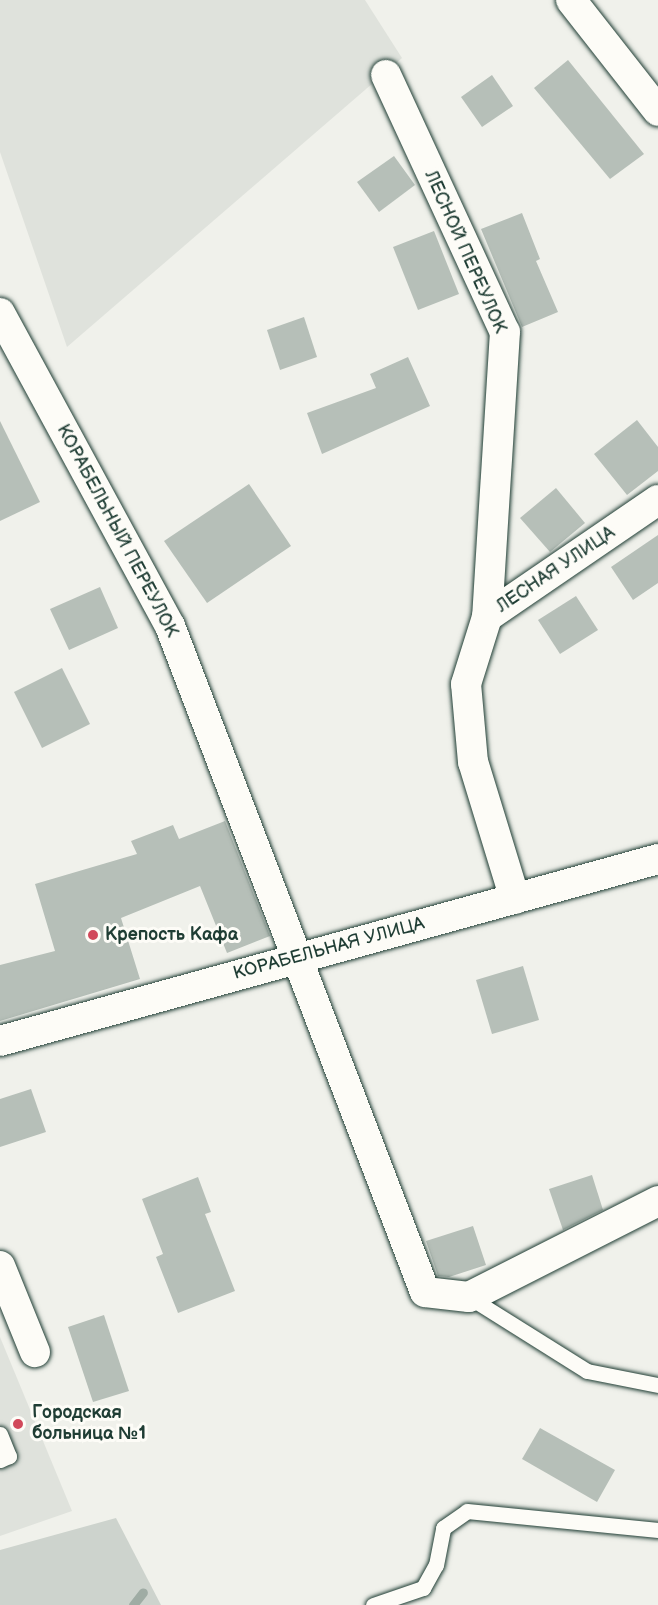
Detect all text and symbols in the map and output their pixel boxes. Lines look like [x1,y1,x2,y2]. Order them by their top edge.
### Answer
street label: ЛЕСНОЙ ПЕРЕУЛОК [419,167,511,337]
street label: КОРАБЕЛЬНЫЙ ПЕРЕУЛОК [52,421,182,641]
street label: ЛЕСНАЯ УЛИЦА [493,522,619,618]
street label: КОРАБЕЛЬНАЯ УЛИЦА [231,913,427,985]
place label: Крепость Кафа [105,924,238,946]
marker: Крепость Кафа [86,928,100,942]
place label: Городская больница №1 [32,1403,146,1446]
marker: Городская больница №1 [9,1415,27,1433]

